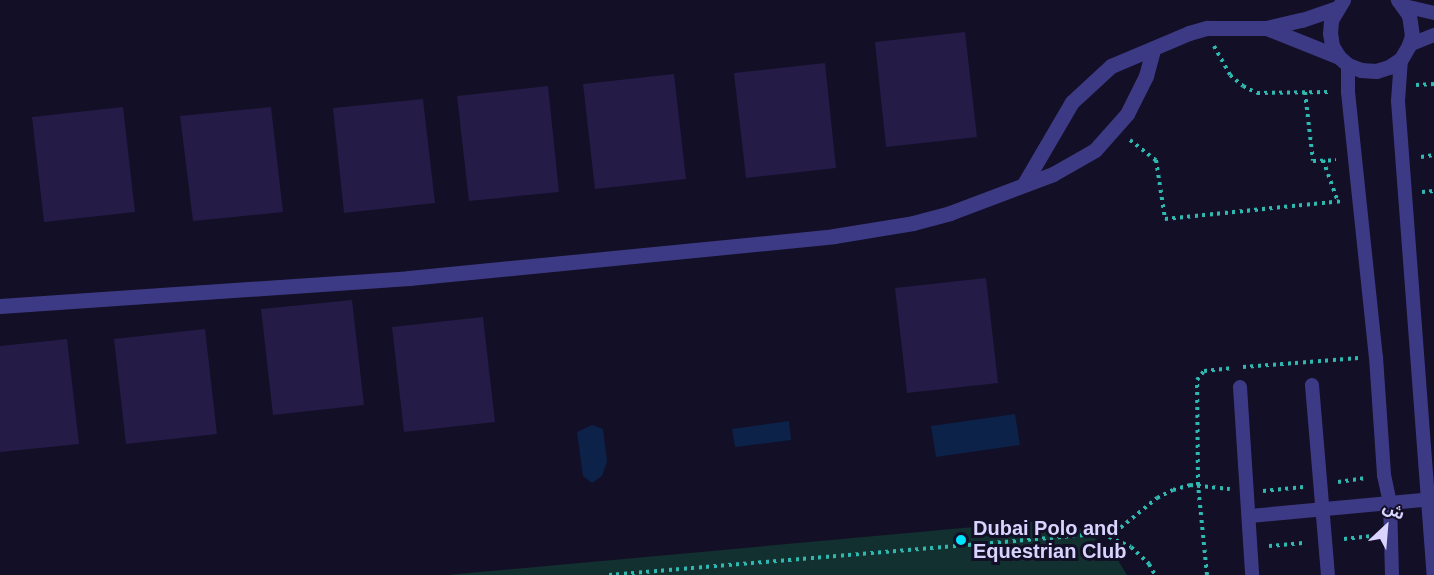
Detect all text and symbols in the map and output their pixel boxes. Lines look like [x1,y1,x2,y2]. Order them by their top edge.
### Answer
north arrow [1356,497,1416,557]
text: ش [1381,498,1408,523]
place label: Dubai Polo and Equestrian Club [973,516,1126,563]
marker: Dubai Polo and Equestrian Club [954,533,968,547]

